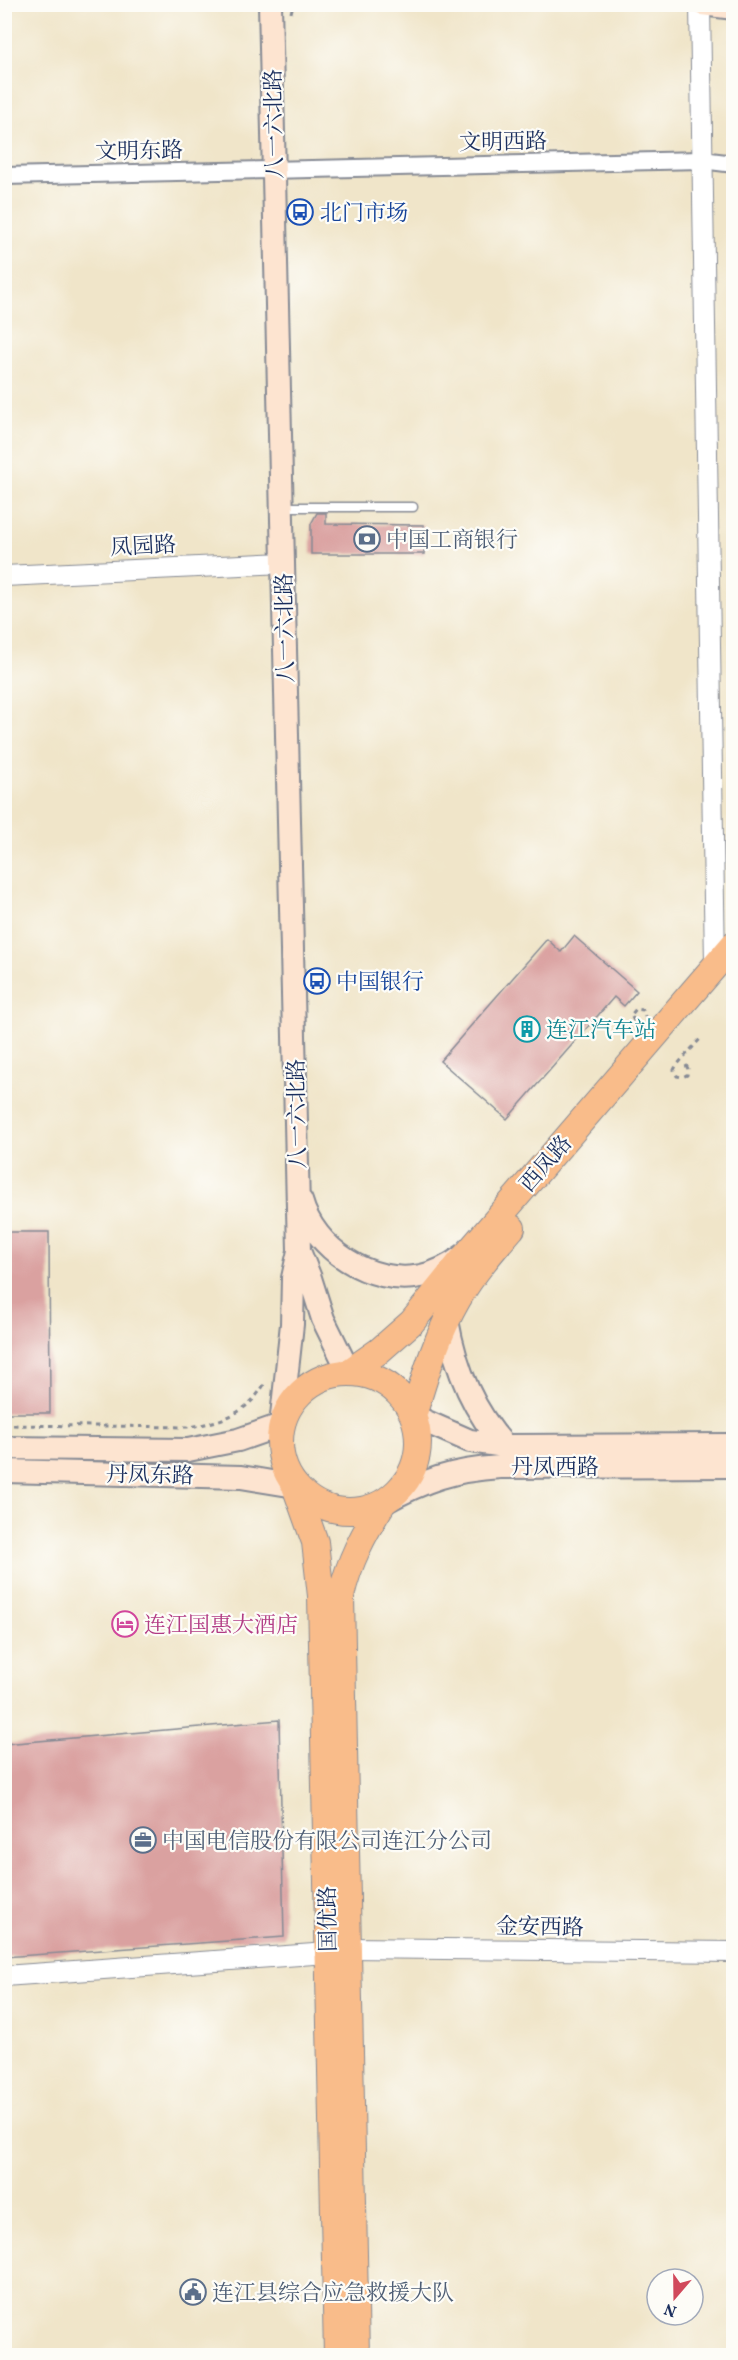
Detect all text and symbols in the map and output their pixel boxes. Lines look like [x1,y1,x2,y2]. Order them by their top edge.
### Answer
street label: 八一六北路 [259,69,292,179]
street label: 文明西路 [459,127,547,160]
street label: 文明东路 [95,136,183,169]
bus stop icon: 北门市场 [285,197,315,227]
place label: 北门市场 [320,199,408,230]
bank icon: 中国工商银行 [352,524,382,554]
place label: 中国工商银行 [386,526,518,557]
street label: 凤园路 [109,530,177,565]
street label: 八一六北路 [270,573,303,683]
bus stop icon: 中国银行 [302,966,332,996]
place label: 中国银行 [336,968,424,999]
building icon: 连江汽车站 [512,1014,542,1044]
place label: 连江汽车站 [546,1016,656,1047]
street label: 八一六北路 [282,1059,315,1169]
street label: 西凤路 [514,1130,580,1200]
street label: 丹凤西路 [511,1453,599,1484]
street label: 丹凤东路 [106,1460,194,1493]
hotel icon: 连江国惠大酒店 [110,1609,140,1639]
place label: 连江国惠大酒店 [144,1611,298,1642]
office icon: 中国电信股份有限公司连江分公司 [128,1825,158,1855]
place label: 中国电信股份有限公司连江分公司 [162,1827,492,1858]
street label: 国优路 [313,1886,346,1952]
street label: 金安西路 [496,1912,584,1945]
north arrow [645,2267,705,2327]
public building icon: 连江县综合应急救援大队 [178,2277,208,2307]
place label: 连江县综合应急救援大队 [212,2279,454,2310]
text: N [661,2297,680,2322]

